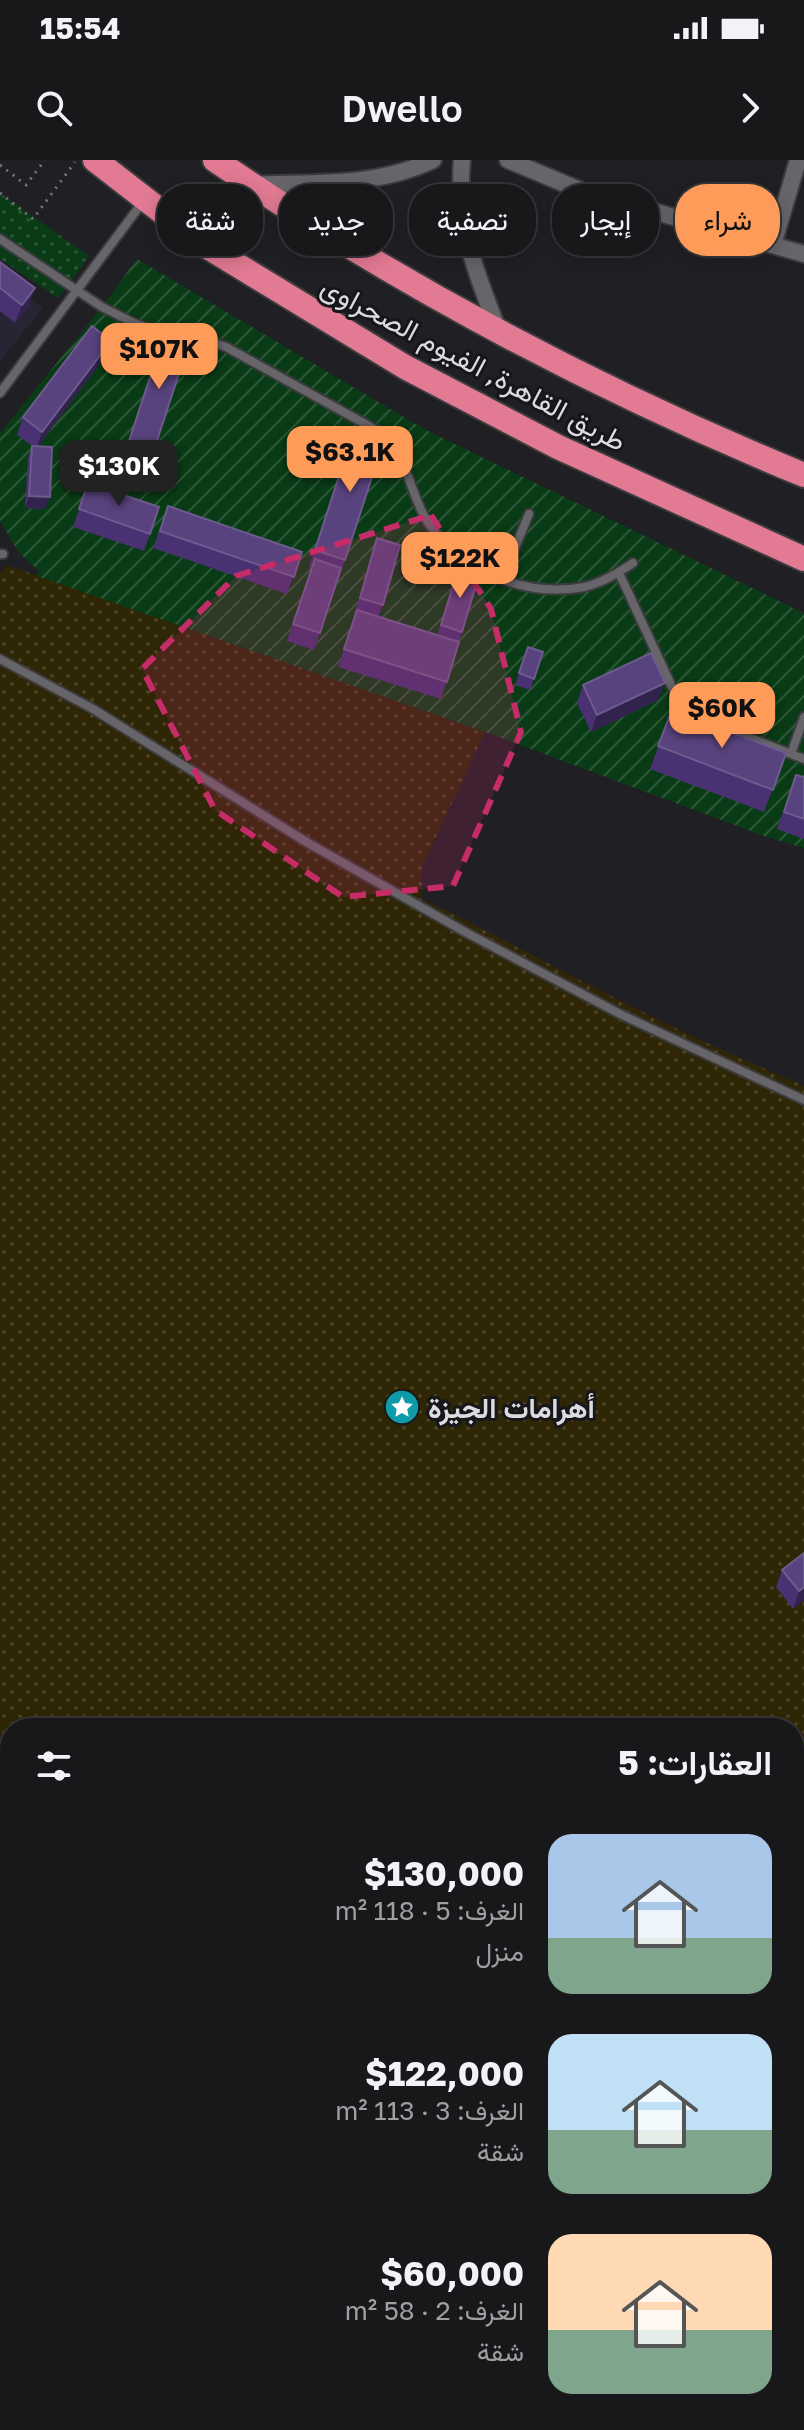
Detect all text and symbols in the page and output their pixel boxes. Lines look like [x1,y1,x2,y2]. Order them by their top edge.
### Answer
text: 15:54 [40,10,120,46]
icon: search [32,86,76,130]
icon: forward [728,86,772,130]
text: Dwello [342,87,462,130]
chip: شقة [157,184,263,256]
chip: جديد [279,184,393,256]
chip: تصفية [409,184,536,256]
chip: إيجار [552,184,659,256]
chip: شراء [675,184,780,256]
street label: طريق القاهرة, الفيوم الصحراوى [315,269,632,460]
pin: $107K [103,323,215,391]
text: $107K [119,333,199,364]
pin: $63.1K [285,426,415,494]
text: $63.1K [305,436,395,467]
pin: $130K [63,440,175,508]
text: $130K [78,450,160,481]
pin: $122K [404,532,516,600]
text: $122K [419,542,501,573]
pin: $60K [675,682,769,750]
text: $60K [687,692,757,723]
place icon: أهرامات الجيزة [383,1388,421,1426]
place label: أهرامات الجيزة [428,1391,595,1426]
text: العقارات: 5 [618,1742,772,1782]
icon: filters [32,1744,76,1788]
text: $130,000 [364,1853,524,1893]
icon: home [612,1866,708,1962]
text: الغرف: 5 · 118 m² [335,1895,524,1926]
text: منزل [475,1936,524,1967]
text: $122,000 [365,2053,524,2093]
icon: home [612,2066,708,2162]
text: الغرف: 3 · 113 m² [335,2095,524,2126]
text: شقة [477,2136,524,2167]
text: $60,000 [380,2253,524,2293]
icon: home [612,2266,708,2362]
text: الغرف: 2 · 58 m² [345,2295,524,2326]
text: شقة [477,2336,524,2367]

